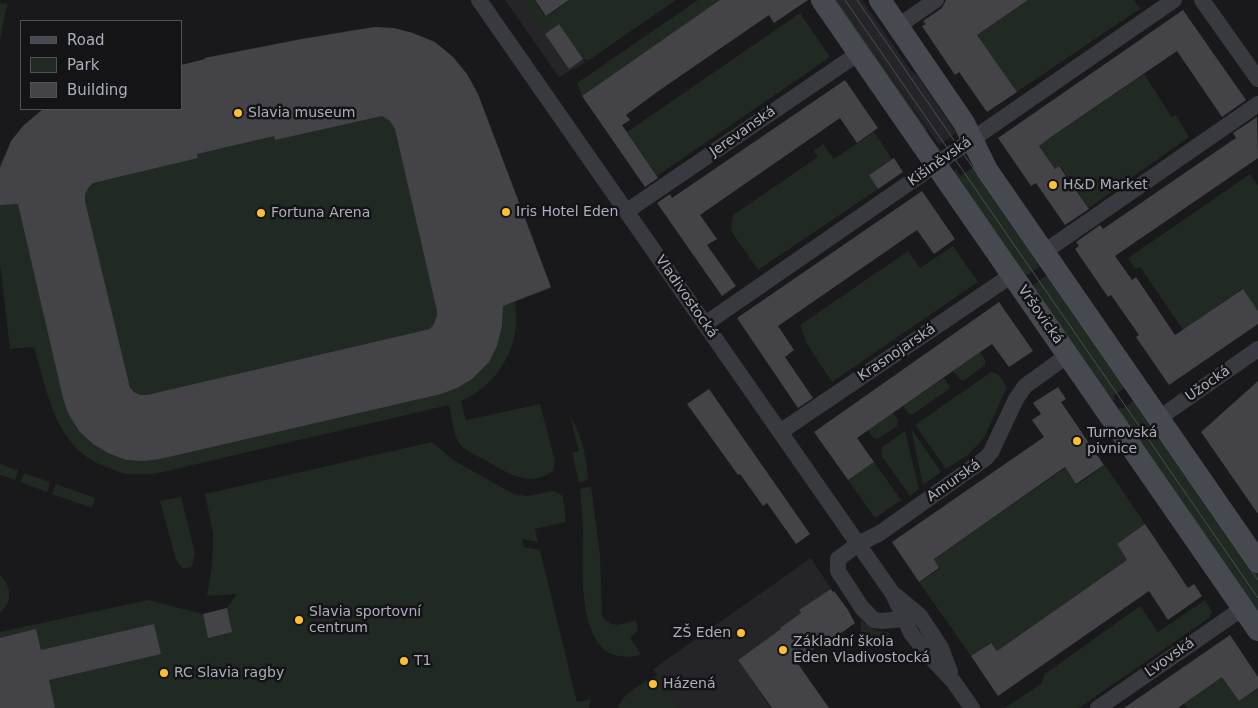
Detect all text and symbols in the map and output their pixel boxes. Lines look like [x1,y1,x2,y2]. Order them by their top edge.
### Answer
legend [20,20,182,110]
text: Road [67,31,105,49]
text: Park [67,56,99,74]
text: Building [67,81,128,99]
street label: Jerevanská [707,103,779,161]
place label: Slavia museum [248,105,355,121]
marker: Slavia museum [232,107,244,119]
street label: Kišiněvská [905,134,975,190]
place label: H&D Market [1063,177,1148,193]
marker: H&D Market [1047,179,1059,191]
place label: Iris Hotel Eden [516,204,618,220]
place label: Fortuna Arena [271,205,370,221]
marker: Iris Hotel Eden [500,206,512,218]
marker: Fortuna Arena [255,207,267,219]
street label: Vladivostocká [651,252,721,342]
street label: Vršovická [1014,283,1066,347]
street label: Krasnojarská [855,321,939,385]
street label: Užocká [1183,363,1233,405]
place label: Turnovská pivnice [1087,425,1157,458]
marker: Turnovská pivnice [1071,435,1083,447]
street label: Amurská [924,456,984,506]
place label: Slavia sportovní centrum [309,604,421,636]
marker: Slavia sportovní centrum [293,614,305,626]
place label: ZŠ Eden [673,625,731,641]
marker: ZŠ Eden [735,627,747,639]
place label: Základní škola Eden Vladivostocká [793,634,930,666]
street label: Lvovská [1142,635,1198,681]
marker: Základní škola Eden Vladivostocká [777,644,789,656]
place label: T1 [414,653,431,669]
marker: T1 [398,655,410,667]
place label: RC Slavia ragby [174,665,284,681]
marker: RC Slavia ragby [158,667,170,679]
place label: Házená [663,676,716,692]
marker: Házená [647,678,659,690]

